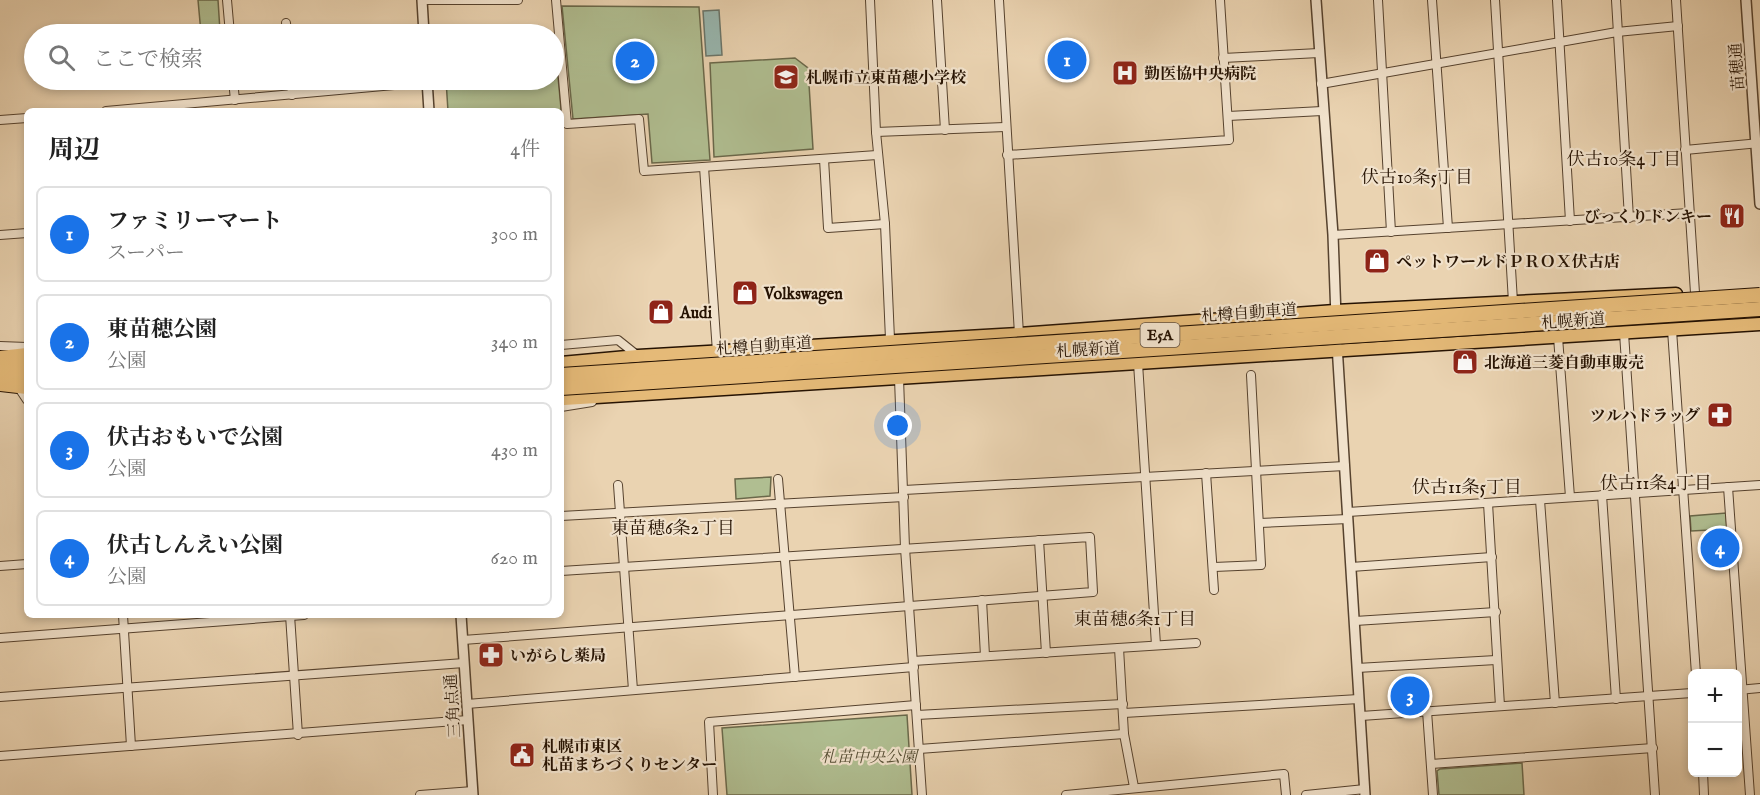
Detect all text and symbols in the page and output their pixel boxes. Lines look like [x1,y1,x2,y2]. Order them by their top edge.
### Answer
search box [24,24,564,90]
pin: 2 [616,38,654,84]
pin: 1 [1048,38,1086,82]
icon: search [45,41,78,74]
street label: 苗穂通 [1726,42,1750,92]
text: ここで検索 [93,46,203,74]
hospital icon: 勤医協中央病院 [1110,58,1140,88]
school or university icon: 札幌市立東苗穂小学校 [771,62,801,92]
place label: 勤医協中央病院 [1144,65,1256,85]
place label: 札幌市立東苗穂小学校 [806,69,967,89]
text: 周辺 [48,134,100,167]
text: 4件 [510,137,540,162]
district label: 伏古10条4丁目 [1567,149,1681,172]
district label: 伏古10条5丁目 [1361,167,1473,190]
restaurant icon: びっくりドンキー [1717,201,1747,231]
text: ファミリーマート [107,208,283,236]
place label: びっくりドンキー [1584,208,1712,228]
text: 1 [66,222,73,247]
text: 300 m [491,222,538,247]
text: スーパー [107,241,185,266]
shop icon: ペットワールドＰＲＯＸ伏古店 [1362,246,1392,276]
place label: ペットワールドＰＲＯＸ伏古店 [1396,253,1620,273]
shop icon: Volkswagen [730,278,760,308]
place label: Volkswagen [763,285,843,305]
shop icon: Audi [646,297,676,327]
street label: 札樽自動車道 [1201,301,1298,327]
place label: Audi [679,304,713,324]
street label: 札幌新道 [1541,310,1606,334]
text: 東苗穂公園 [107,316,217,344]
road number: E5A [1140,323,1180,347]
text: 2 [65,330,74,355]
text: 340 m [491,330,538,355]
street label: 札樽自動車道 [716,334,813,360]
street label: 札幌新道 [1056,339,1121,363]
shop icon: 北海道三菱自動車販売 [1450,347,1480,377]
text: 公園 [107,349,147,374]
place label: 北海道三菱自動車販売 [1484,354,1644,374]
pharmacy icon: ツルハドラッグ [1705,400,1735,430]
place label: ツルハドラッグ [1590,407,1700,427]
your location [883,411,912,440]
text: 伏古おもいで公園 [107,424,283,452]
text: 3 [66,438,73,463]
text: 430 m [491,438,538,463]
text: 公園 [107,457,147,482]
district label: 伏古11条4丁目 [1600,473,1712,496]
district label: 伏古11条5丁目 [1412,477,1522,500]
district label: 東苗穂6条2丁目 [611,518,735,541]
pin: 4 [1700,526,1740,570]
text: 伏古しんえい公園 [107,532,283,560]
text: 4 [65,546,74,571]
text: 620 m [491,546,538,571]
text: 公園 [107,565,147,590]
district label: 東苗穂6条1丁目 [1074,609,1196,632]
pharmacy icon: いがらし薬局 [476,640,506,670]
place label: いがらし薬局 [510,647,606,667]
map controls [1688,669,1742,777]
button: + [1688,669,1742,723]
street label: 三角点通 [442,673,466,738]
pin: 3 [1390,674,1430,718]
button: − [1688,723,1742,777]
place label: 札幌市東区 札苗まちづくりセンター [542,738,717,776]
public building icon: 札幌市東区 札苗まちづくりセンター [507,740,537,770]
park label: 札苗中央公園 [821,748,920,768]

